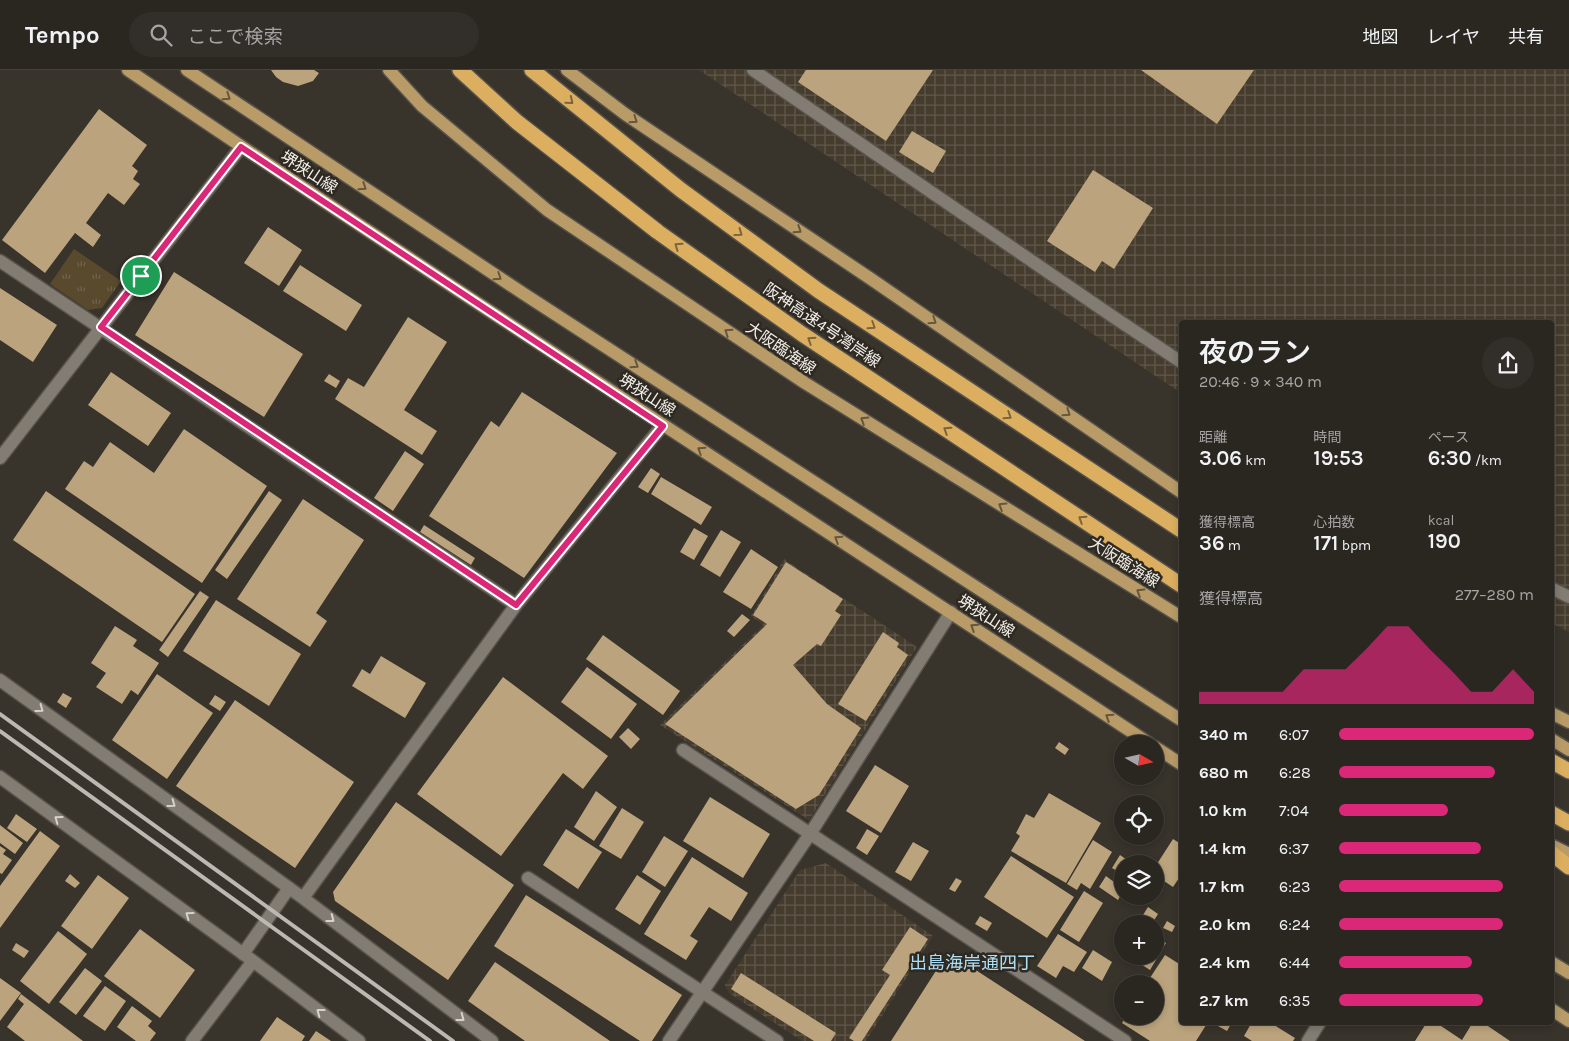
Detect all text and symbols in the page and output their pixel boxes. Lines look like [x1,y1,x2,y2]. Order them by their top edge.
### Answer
search box [129,12,479,57]
text: Tempo [25,21,99,49]
icon: search [147,21,175,49]
text: ここで検索 [187,26,283,48]
text: 地図 [1363,26,1399,48]
text: レイヤ [1427,26,1480,48]
text: 共有 [1508,26,1544,48]
one-way arrow [222,91,231,100]
one-way arrow [564,95,573,104]
one-way arrow [629,114,638,124]
street label: 堺狭山線 [277,147,341,197]
one-way arrow [357,181,366,190]
one-way arrow [792,224,802,233]
one-way arrow [733,227,743,236]
one-way arrow [675,244,684,252]
pin [120,255,162,297]
icon: arrive [127,262,155,290]
one-way arrow [493,270,502,280]
street label: 阪神高速4号湾岸線 [760,279,884,371]
one-way arrow [927,315,936,324]
street label: 大阪臨海線 [743,318,819,378]
one-way arrow [867,320,876,329]
one-way arrow [724,328,733,338]
text: 夜のラン [1199,336,1311,369]
one-way arrow [807,337,817,346]
button: share [1482,337,1534,389]
one-way arrow [629,359,638,368]
street label: 堺狭山線 [615,370,679,420]
text: 20:46 · 9 × 340 m [1199,372,1322,391]
one-way arrow [1061,407,1071,416]
one-way arrow [1003,409,1012,419]
one-way arrow [860,417,869,426]
one-way arrow [943,426,952,436]
text: 距離 [1199,429,1227,446]
text: 時間 [1313,429,1341,446]
text: ペース [1428,429,1469,446]
text: 3.06 [1199,446,1242,470]
text: 19:53 [1313,446,1364,470]
text: 6:30 [1428,446,1472,470]
one-way arrow [697,447,707,456]
text: km [1242,452,1266,469]
text: /km [1472,452,1502,469]
one-way arrow [998,502,1007,512]
text: kcal [1428,512,1454,529]
text: 獲得標高 [1199,514,1255,531]
text: 心拍数 [1313,514,1355,531]
one-way arrow [1079,516,1088,525]
text: 190 [1428,529,1461,553]
text: 36 [1199,531,1224,555]
text: 171 [1313,531,1338,555]
street label: 大阪臨海線 [1085,533,1163,591]
one-way arrow [834,535,843,545]
text: m [1224,537,1241,554]
text: bpm [1338,537,1371,554]
text: 277–280 m [1455,585,1534,604]
one-way arrow [1136,588,1145,598]
text: 獲得標高 [1199,589,1263,608]
street label: 堺狭山線 [954,591,1018,641]
one-way arrow [970,624,979,633]
one-way arrow [34,703,43,712]
one-way arrow [1106,714,1115,723]
text: 340 m [1199,725,1248,744]
text: 6:07 [1279,725,1309,744]
north arrow [1114,735,1164,785]
map controls [1114,735,1164,1025]
text: 680 m [1199,763,1248,782]
text: 6:28 [1279,763,1311,782]
button: locate [1114,795,1164,845]
one-way arrow [166,797,175,807]
text: 1.0 km [1199,801,1247,820]
text: 7:04 [1279,801,1309,820]
one-way arrow [54,816,64,825]
text: 1.4 km [1199,839,1246,858]
text: 6:37 [1279,839,1309,858]
button: layers [1114,855,1164,905]
text: 1.7 km [1199,877,1245,896]
text: 6:23 [1279,877,1311,896]
one-way arrow [186,911,195,921]
one-way arrow [325,914,334,922]
button: + [1114,915,1164,965]
text: 2.0 km [1199,915,1251,934]
text: 6:24 [1279,915,1310,934]
district label: 出島海岸通四丁 [909,952,1035,974]
text: 2.4 km [1199,953,1250,972]
text: 6:44 [1279,953,1310,972]
button: − [1114,975,1164,1025]
text: 2.7 km [1199,991,1249,1010]
text: 6:35 [1279,991,1310,1010]
one-way arrow [317,1009,326,1017]
one-way arrow [455,1012,464,1020]

